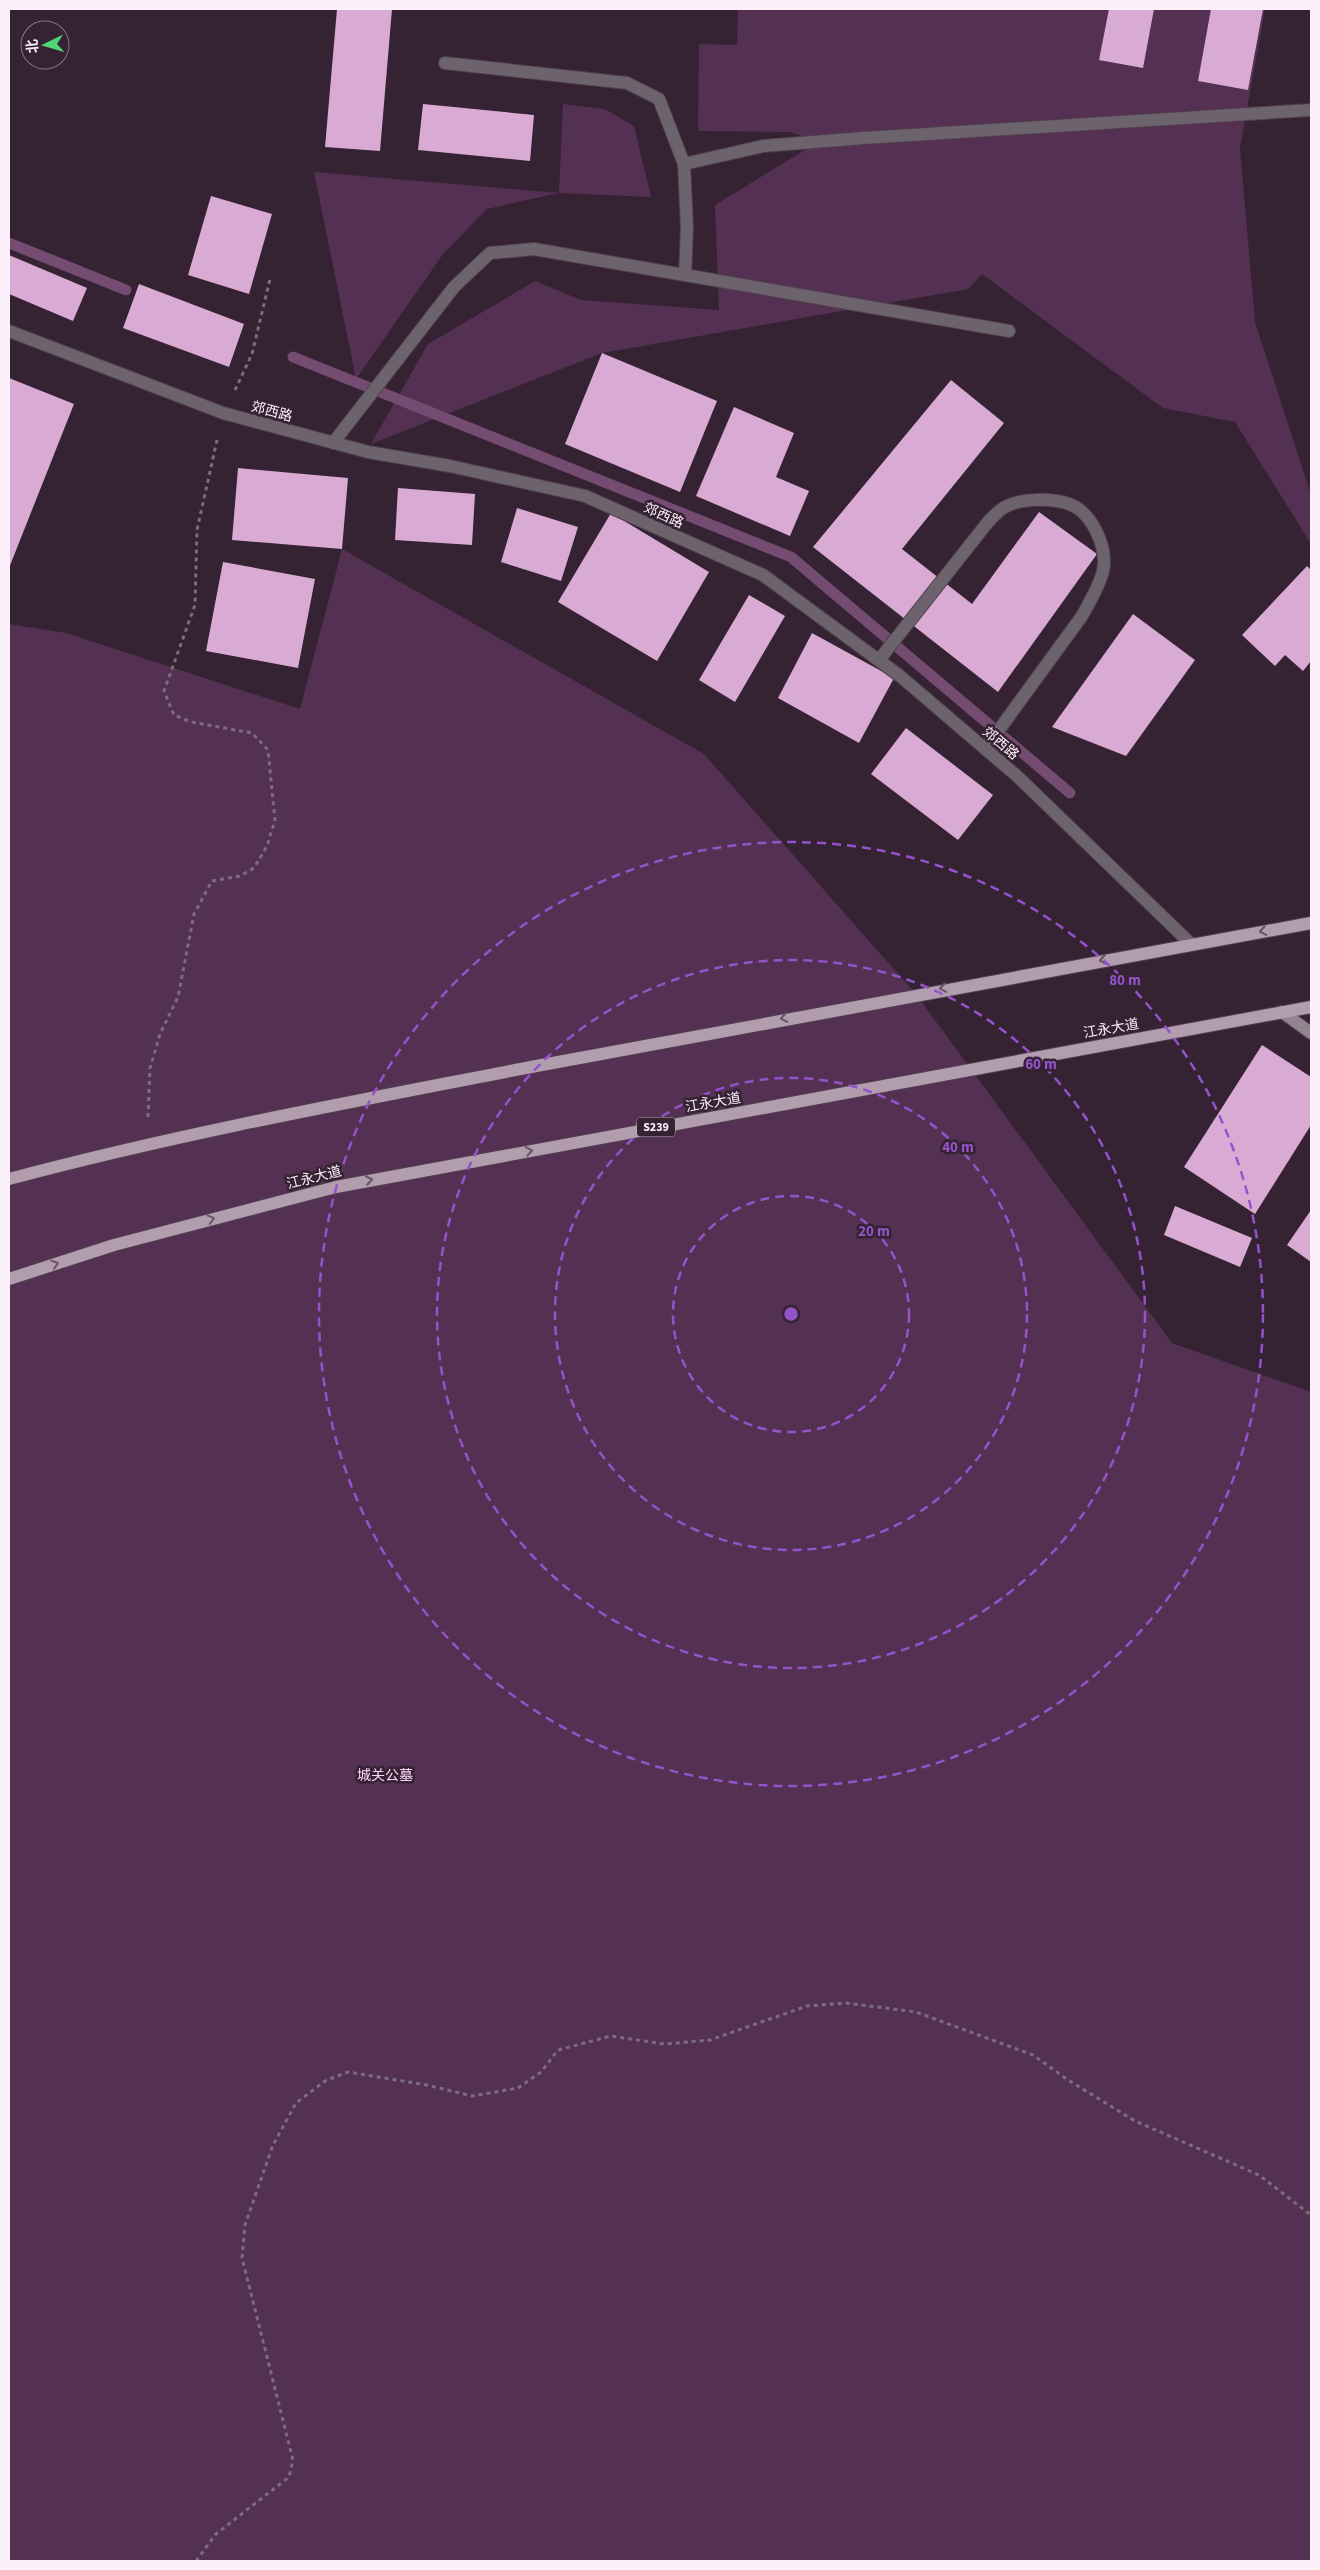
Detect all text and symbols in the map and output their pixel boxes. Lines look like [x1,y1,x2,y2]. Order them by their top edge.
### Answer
north arrow [20,20,70,70]
text: 北 [22,38,44,54]
street label: 郊西路 [249,397,295,427]
street label: 郊西路 [640,498,687,534]
street label: 郊西路 [978,723,1023,765]
one-way arrow [1259,926,1268,936]
one-way arrow [1099,954,1108,964]
text: 80 m [1109,970,1141,991]
one-way arrow [939,982,948,992]
one-way arrow [779,1013,788,1023]
street label: 江永大道 [1082,1014,1140,1044]
text: 60 m [1025,1054,1057,1075]
street label: 江永大道 [684,1088,742,1118]
road number: S239 [637,1118,675,1136]
text: 40 m [942,1137,974,1158]
one-way arrow [524,1146,533,1157]
street label: 江永大道 [285,1161,344,1194]
one-way arrow [365,1176,373,1186]
one-way arrow [207,1214,216,1225]
text: 20 m [858,1221,890,1242]
one-way arrow [50,1260,59,1270]
centre of rings [782,1305,800,1323]
park label: 城关公墓 [357,1766,413,1786]

